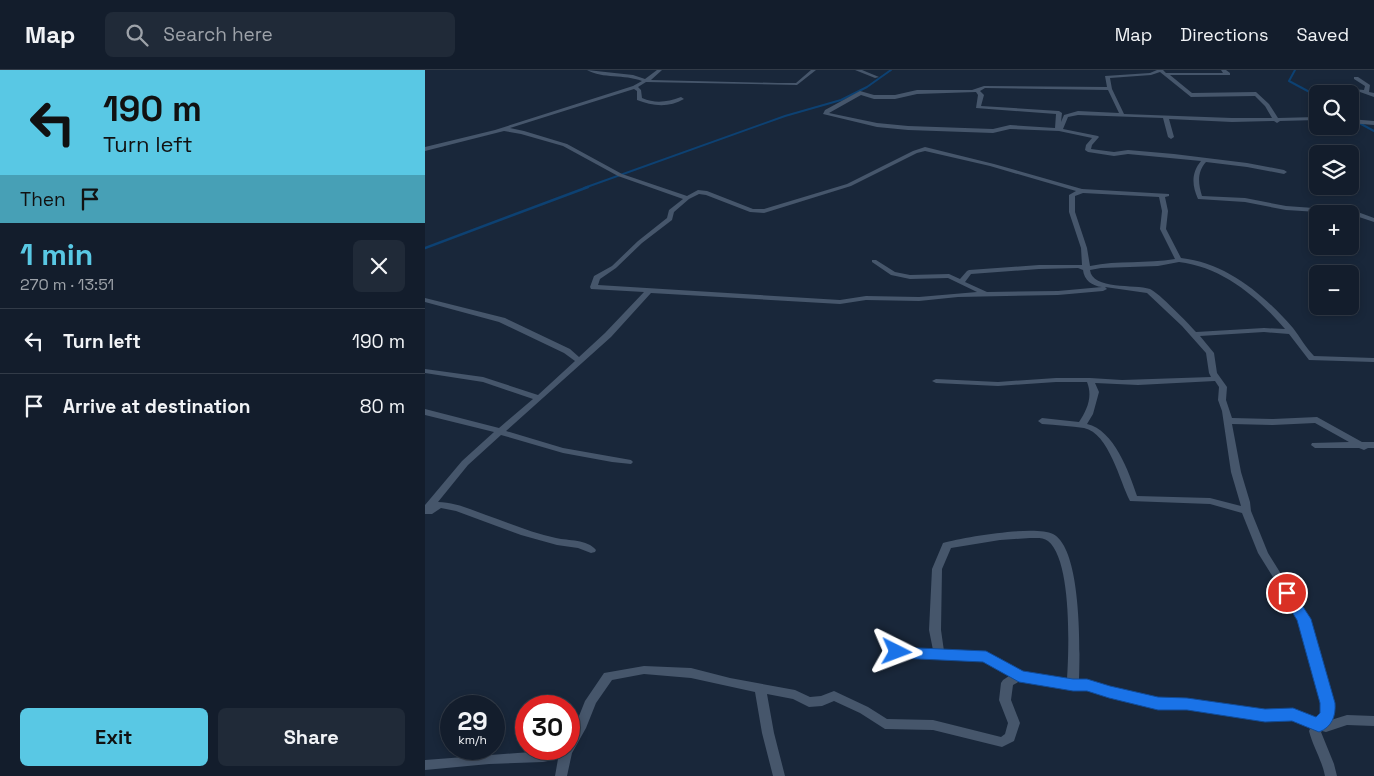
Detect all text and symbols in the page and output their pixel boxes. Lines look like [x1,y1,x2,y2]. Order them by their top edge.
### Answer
search box [105,12,455,57]
text: Map [25,19,75,50]
icon: search [123,21,151,49]
text: Search here [163,22,273,47]
text: Map [1115,23,1152,46]
text: Directions [1180,23,1269,46]
text: Saved [1297,23,1349,46]
map controls [1309,85,1359,315]
button: search [1309,85,1359,135]
text: 190 m [103,87,202,131]
icon: left [20,90,85,155]
text: Turn left [103,130,193,158]
button: layers [1309,145,1359,195]
icon: arrive [76,185,104,213]
text: Then [20,187,66,212]
button: + [1309,205,1359,255]
text: 1 min [20,235,93,274]
button: close [353,240,405,292]
button: − [1309,265,1359,315]
text: 270 m · 13:51 [20,274,114,295]
icon: left [20,327,48,355]
text: Turn left [63,329,141,354]
text: 190 m [352,329,405,354]
icon: arrive [20,392,48,420]
text: Arrive at destination [63,394,251,419]
text: 80 m [360,394,405,419]
pin [1266,572,1308,614]
icon: arrive [1273,579,1301,607]
position arrow [870,625,922,677]
speed limit sign: 30 [515,695,580,760]
text: 29 [457,705,488,737]
button: Exit [20,708,208,766]
button: Share [218,708,405,766]
text: km/h [458,732,487,748]

